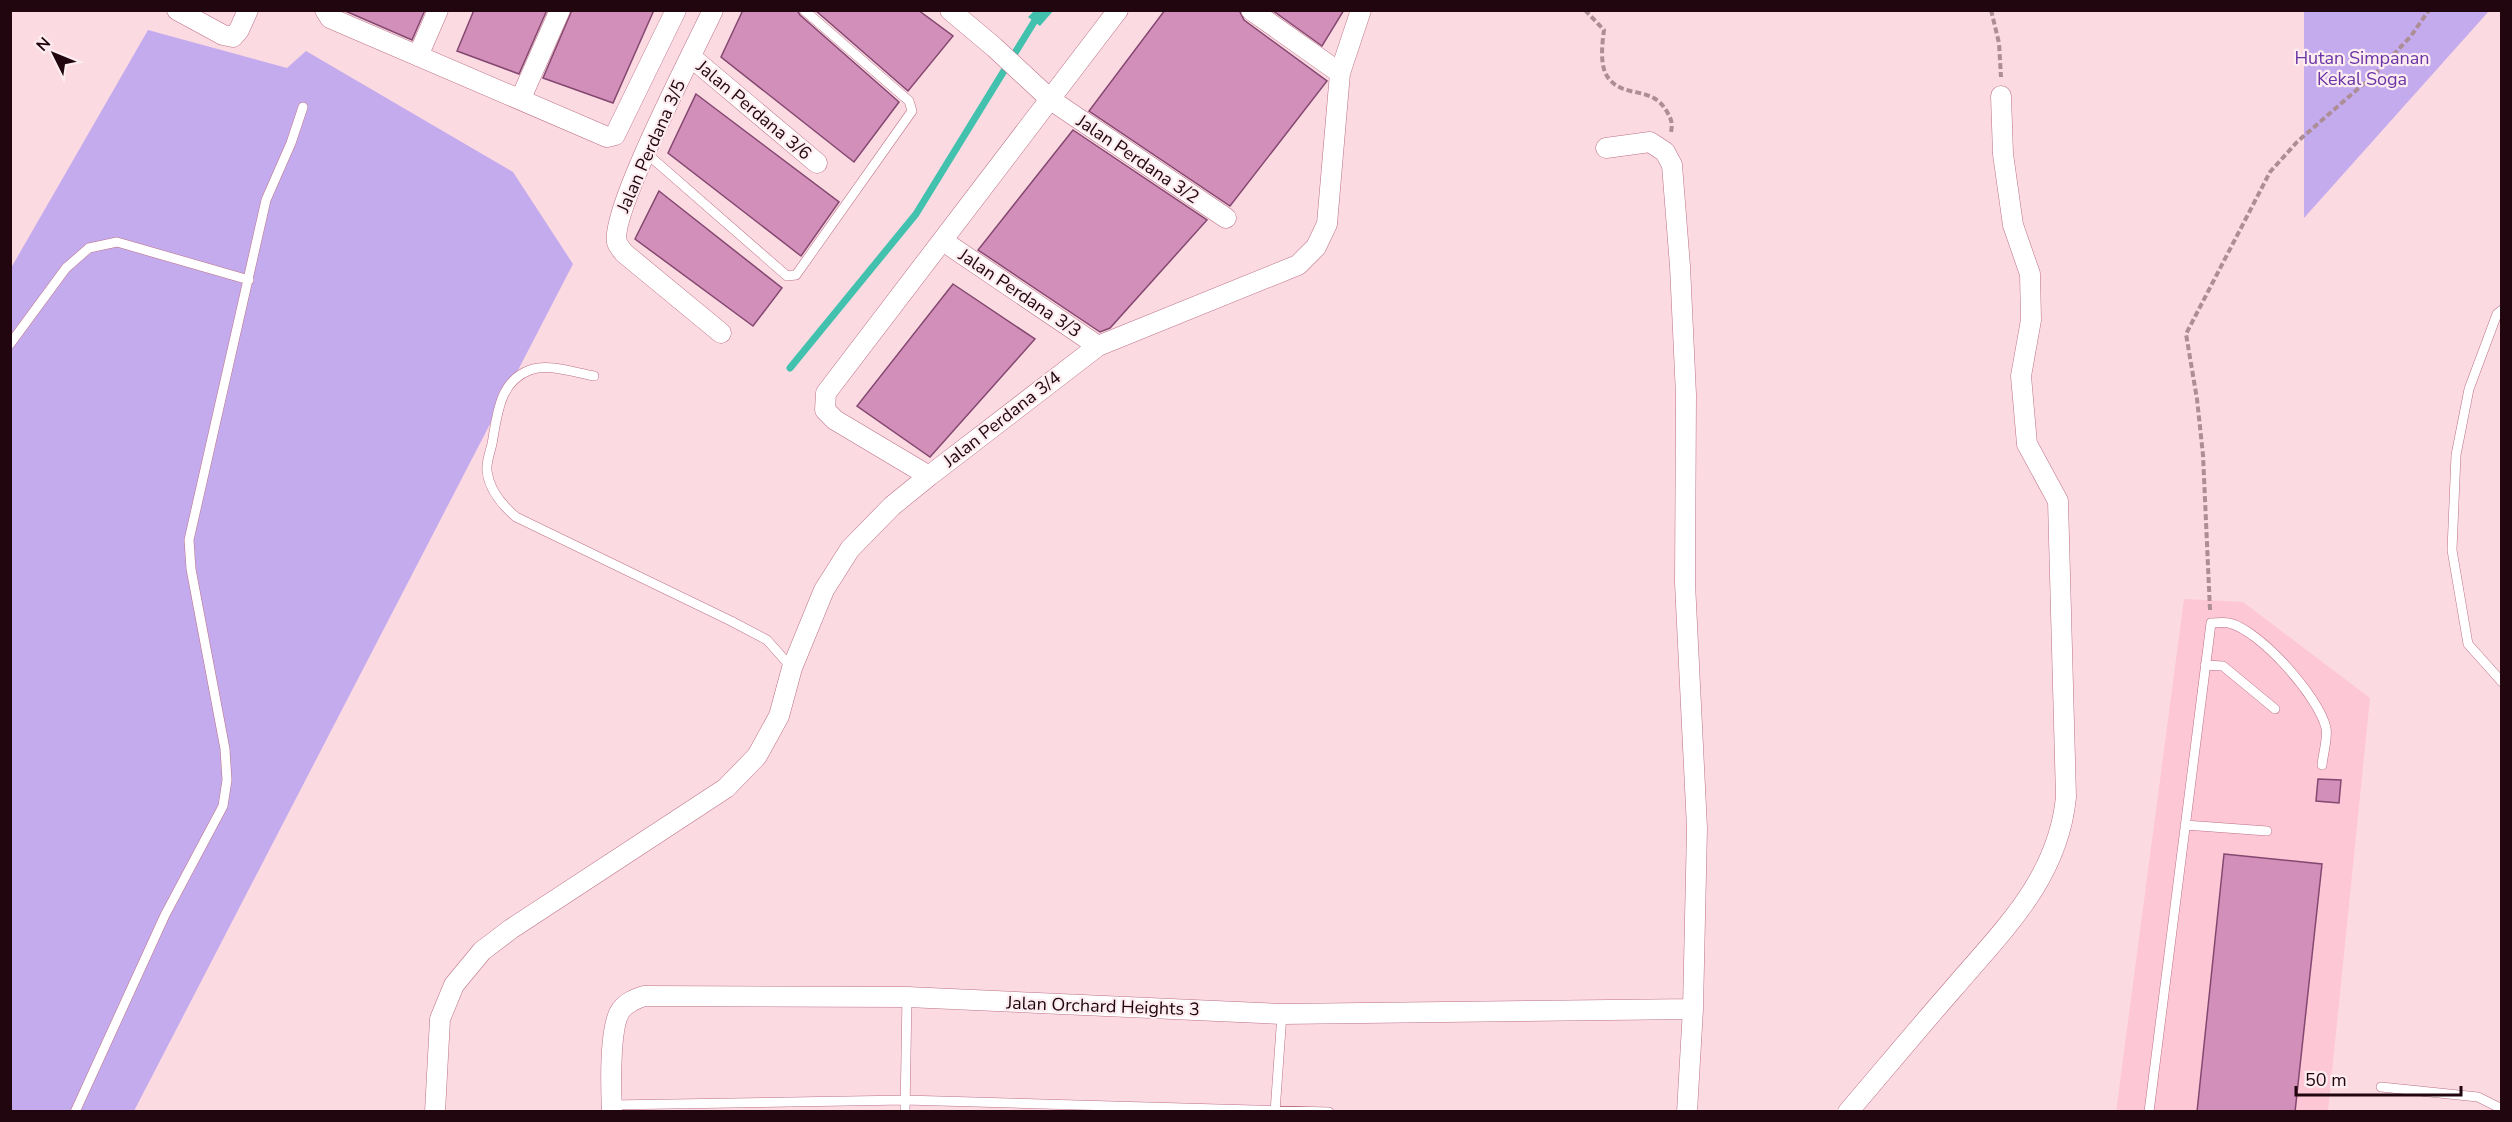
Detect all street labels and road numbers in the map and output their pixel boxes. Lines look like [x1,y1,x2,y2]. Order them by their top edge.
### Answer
street label: Jalan Perdana 3/6 [691,54,817,165]
street label: Jalan Perdana 3/5 [611,76,691,217]
street label: Jalan Perdana 3/2 [1071,108,1204,209]
street label: Jalan Perdana 3/3 [953,242,1086,343]
street label: Jalan Perdana 3/4 [937,365,1066,473]
street label: Jalan Orchard Heights 3 [1005,991,1200,1021]

